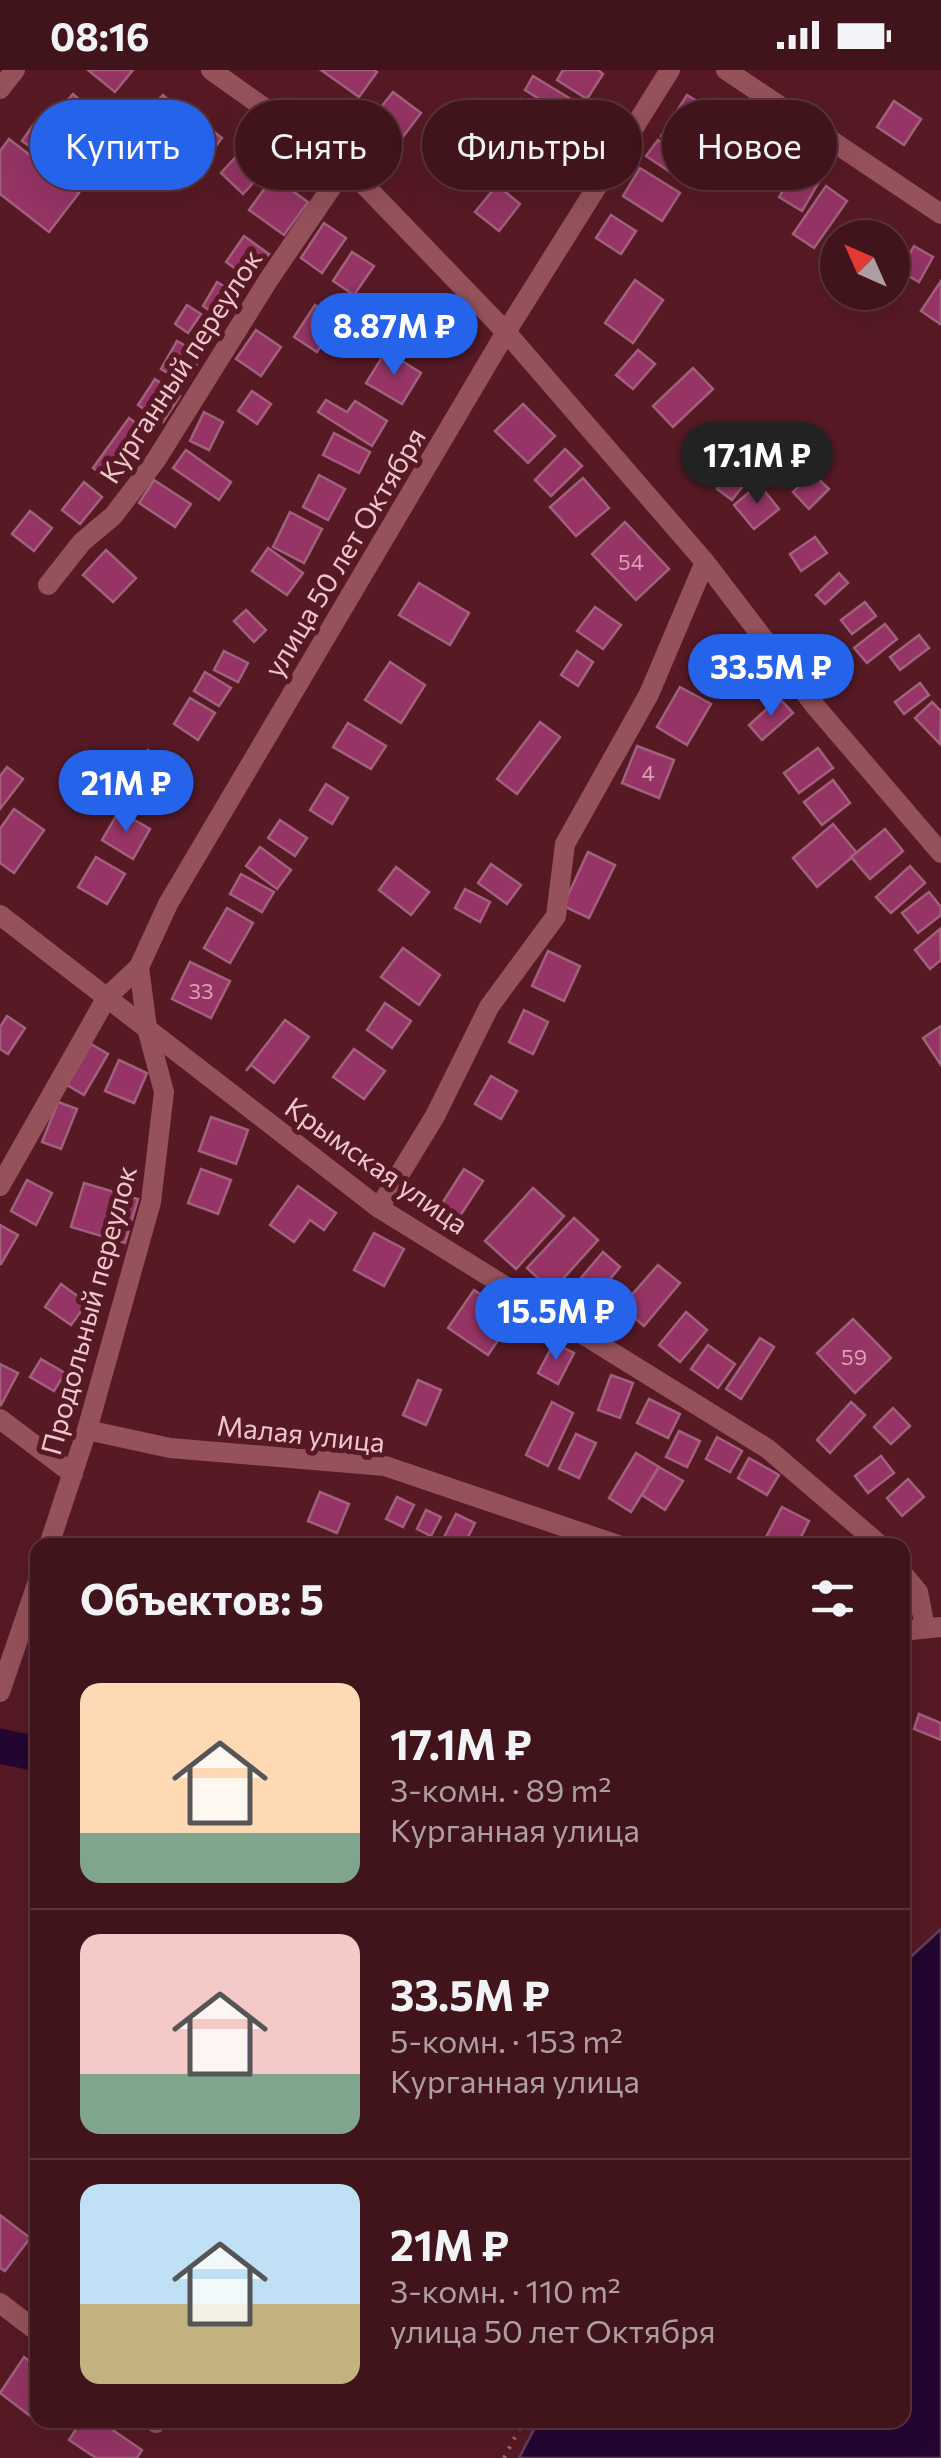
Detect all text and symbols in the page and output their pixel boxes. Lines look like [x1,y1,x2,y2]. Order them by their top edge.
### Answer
text: 08:16 [50,12,149,59]
chip: Купить [30,100,215,190]
chip: Снять [235,100,402,190]
chip: Фильтры [422,100,642,190]
chip: Новое [662,100,837,190]
north arrow [820,220,910,310]
map controls [820,220,910,310]
street label: Курганный переулок [92,243,268,489]
pin: 8.87M ₽ [302,293,486,378]
text: 8.87M ₽ [333,305,455,345]
street label: улица 50 лет Октября [256,421,432,683]
pin: 17.1M ₽ [665,422,849,507]
text: 17.1M ₽ [703,434,811,474]
house number: 54 [618,548,644,575]
pin: 33.5M ₽ [679,634,863,719]
text: 33.5M ₽ [710,646,832,686]
pin: 21M ₽ [56,750,196,835]
house number: 4 [641,759,655,786]
text: 21M ₽ [81,762,171,802]
house number: 33 [188,977,214,1004]
street label: Крымская улица [279,1089,475,1241]
street label: Продольный переулок [33,1162,143,1458]
pin: 15.5M ₽ [464,1278,648,1363]
text: 15.5M ₽ [497,1290,615,1330]
house number: 59 [841,1343,867,1370]
street label: Малая улица [215,1407,387,1459]
icon: filters [805,1571,860,1626]
text: Объектов: 5 [80,1572,324,1624]
text: 17.1M ₽ [390,1717,532,1769]
icon: home [160,1723,280,1843]
text: 3-комн. · 89 m² [390,1769,611,1809]
text: Курганная улица [390,1809,640,1849]
text: 33.5M ₽ [390,1968,550,2020]
icon: home [160,1974,280,2094]
text: 5-комн. · 153 m² [390,2020,623,2060]
text: Курганная улица [390,2060,640,2100]
text: 21M ₽ [390,2218,509,2270]
icon: home [160,2224,280,2344]
text: 3-комн. · 110 m² [390,2270,621,2310]
text: улица 50 лет Октября [390,2310,716,2350]

